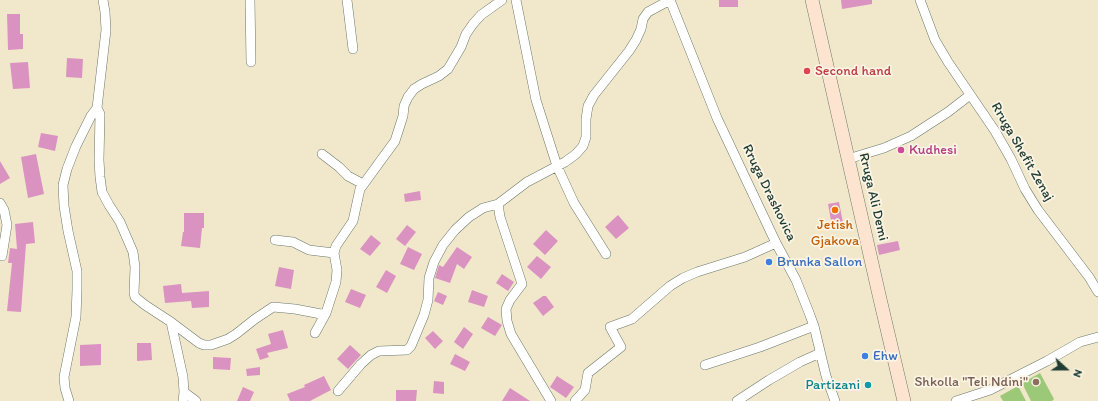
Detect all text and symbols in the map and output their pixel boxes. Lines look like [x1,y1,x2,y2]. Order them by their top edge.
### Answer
place label: Second hand [815,63,891,79]
marker: Second hand [802,66,812,76]
street label: Rruga Shefit Zenaj [987,100,1057,204]
street label: Rruga Drashovica [738,142,800,244]
place label: Kudhesi [909,142,957,158]
marker: Kudhesi [896,145,906,155]
street label: Rruga Ali Demi [855,151,891,243]
marker: Jetish Gjakova [830,205,840,215]
place label: Jetish Gjakova [811,217,859,250]
place label: Brunka Sallon [777,254,862,270]
marker: Brunka Sallon [764,257,774,267]
place label: Ehw [873,348,898,364]
north arrow [1046,349,1086,389]
marker: Ehw [860,351,870,361]
text: N [1070,368,1085,379]
place label: Shkolla "Teli Ndini" [914,374,1028,390]
place label: Partizani [806,377,860,393]
marker: Shkolla "Teli Ndini" [1031,377,1041,387]
marker: Partizani [863,380,873,390]

